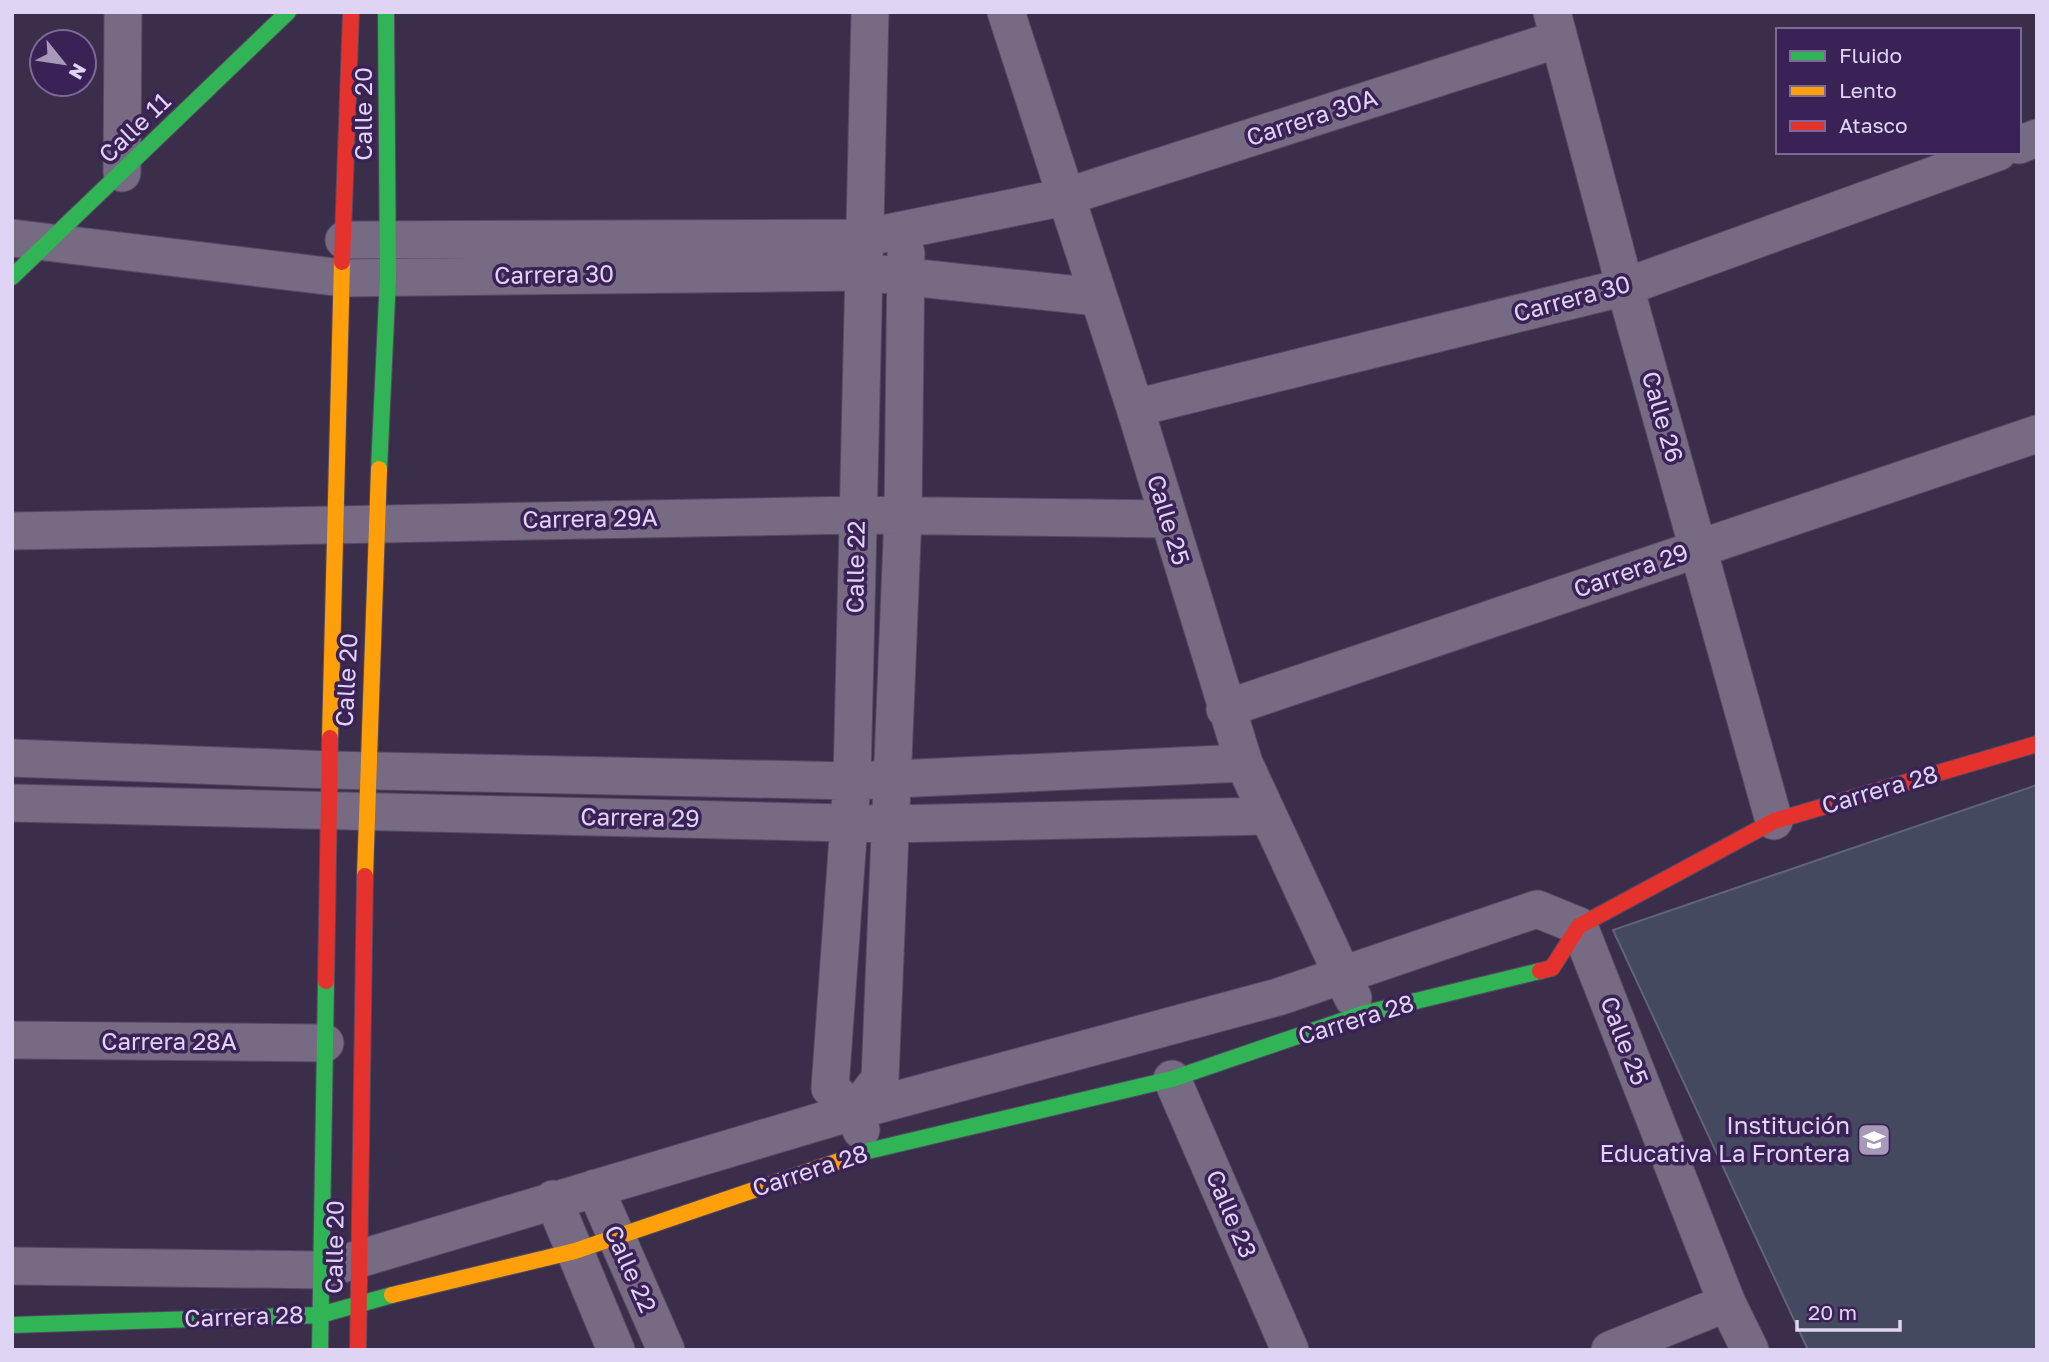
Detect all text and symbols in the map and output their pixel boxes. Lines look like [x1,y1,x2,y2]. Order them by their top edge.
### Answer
north arrow [28,28,98,98]
legend [1776,28,2021,154]
text: Fluido [1839,42,1902,68]
text: N [65,60,92,84]
street label: Calle 20 [348,67,377,161]
text: Lento [1839,77,1897,103]
street label: Carrera 30A [1242,82,1381,151]
street label: Calle 11 [92,86,176,168]
text: Atasco [1839,112,1908,138]
street label: Carrera 30 [494,258,614,289]
street label: Carrera 30 [1510,268,1633,327]
street label: Calle 26 [1637,368,1690,465]
street label: Calle 25 [1142,471,1197,568]
street label: Carrera 29A [522,502,658,533]
street label: Calle 22 [839,520,870,614]
street label: Carrera 29 [1569,536,1692,603]
street label: Calle 20 [329,632,362,727]
street label: Carrera 28 [1818,758,1941,819]
street label: Carrera 29 [580,801,700,832]
street label: Carrera 28 [1294,987,1417,1050]
street label: Calle 25 [1595,992,1656,1089]
street label: Carrera 28A [101,1026,237,1055]
place label: Institución Educativa La Frontera [1600,1110,1850,1167]
school or university icon: Institución Educativa La Frontera [1855,1121,1893,1159]
street label: Carrera 28 [748,1137,871,1202]
street label: Calle 23 [1201,1165,1264,1262]
street label: Calle 20 [318,1200,349,1294]
street label: Calle 22 [599,1220,663,1317]
scale bar [1797,1288,1900,1332]
street label: Carrera 28 [184,1299,304,1332]
text: 20 m [1808,1299,1857,1325]

